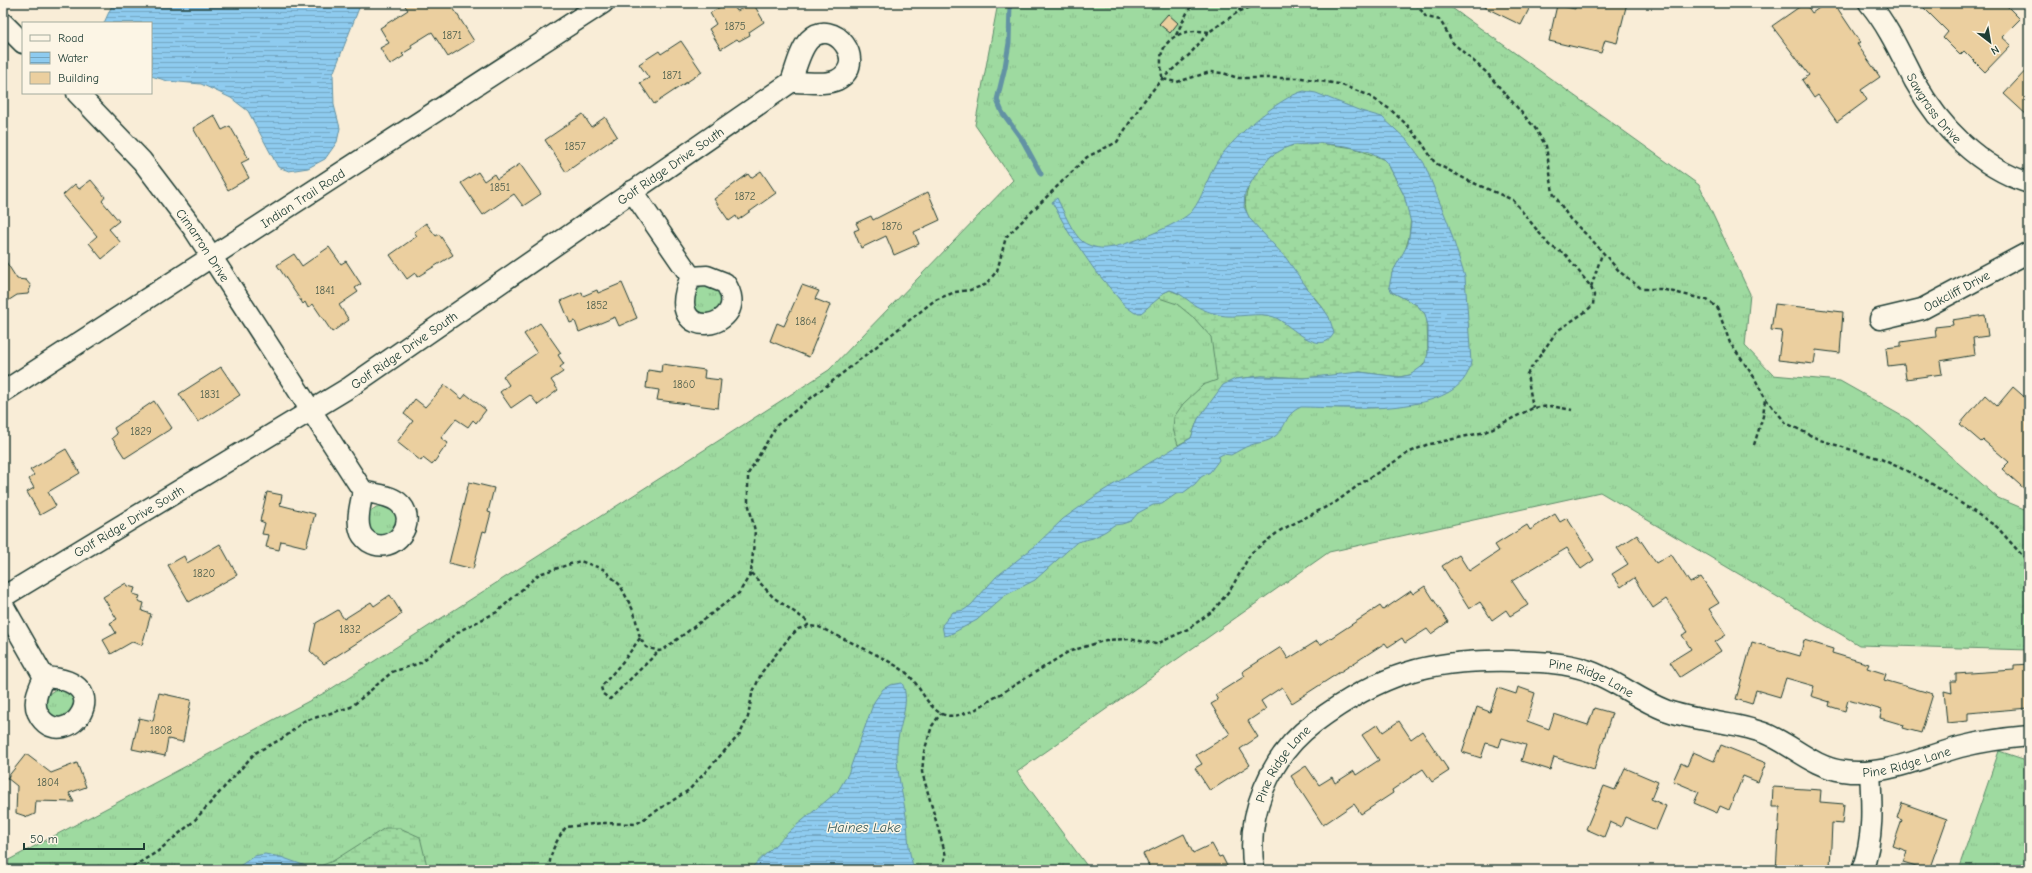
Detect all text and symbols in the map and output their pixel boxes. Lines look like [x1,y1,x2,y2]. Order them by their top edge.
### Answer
house number: 1875 [724,20,746,33]
legend [22,22,152,94]
north arrow [1970,22,2010,62]
house number: 1871 [442,29,462,42]
text: Road [58,31,84,45]
text: N [1988,43,2001,58]
text: Water [58,51,88,65]
house number: 1871 [662,69,682,82]
text: Building [58,71,99,85]
street label: Sawgrass Drive [1904,71,1965,147]
street label: Golf Ridge Drive South [614,124,727,208]
house number: 1857 [564,140,586,153]
street label: Indian Trail Road [258,166,348,231]
house number: 1851 [490,181,510,194]
house number: 1872 [735,190,756,203]
street label: Cimarron Drive [173,206,233,285]
house number: 1876 [881,220,903,233]
street label: Oakcliff Drive [1921,267,1993,315]
house number: 1841 [315,284,335,297]
house number: 1852 [586,299,608,312]
street label: Golf Ridge Drive South [348,308,460,392]
house number: 1864 [795,315,817,328]
house number: 1860 [673,378,695,391]
house number: 1831 [200,388,220,401]
house number: 1829 [130,425,152,438]
street label: Golf Ridge Drive South [71,482,187,560]
house number: 1820 [193,567,215,580]
house number: 1832 [339,623,361,636]
street label: Pine Ridge Lane [1548,656,1637,701]
street label: Pine Ridge Lane [1252,722,1314,804]
house number: 1808 [150,724,173,737]
street label: Pine Ridge Lane [1862,743,1953,780]
house number: 1804 [37,776,59,789]
water label: Haines Lake [827,819,901,836]
scale bar [24,825,144,851]
text: 50 m [30,832,58,846]

